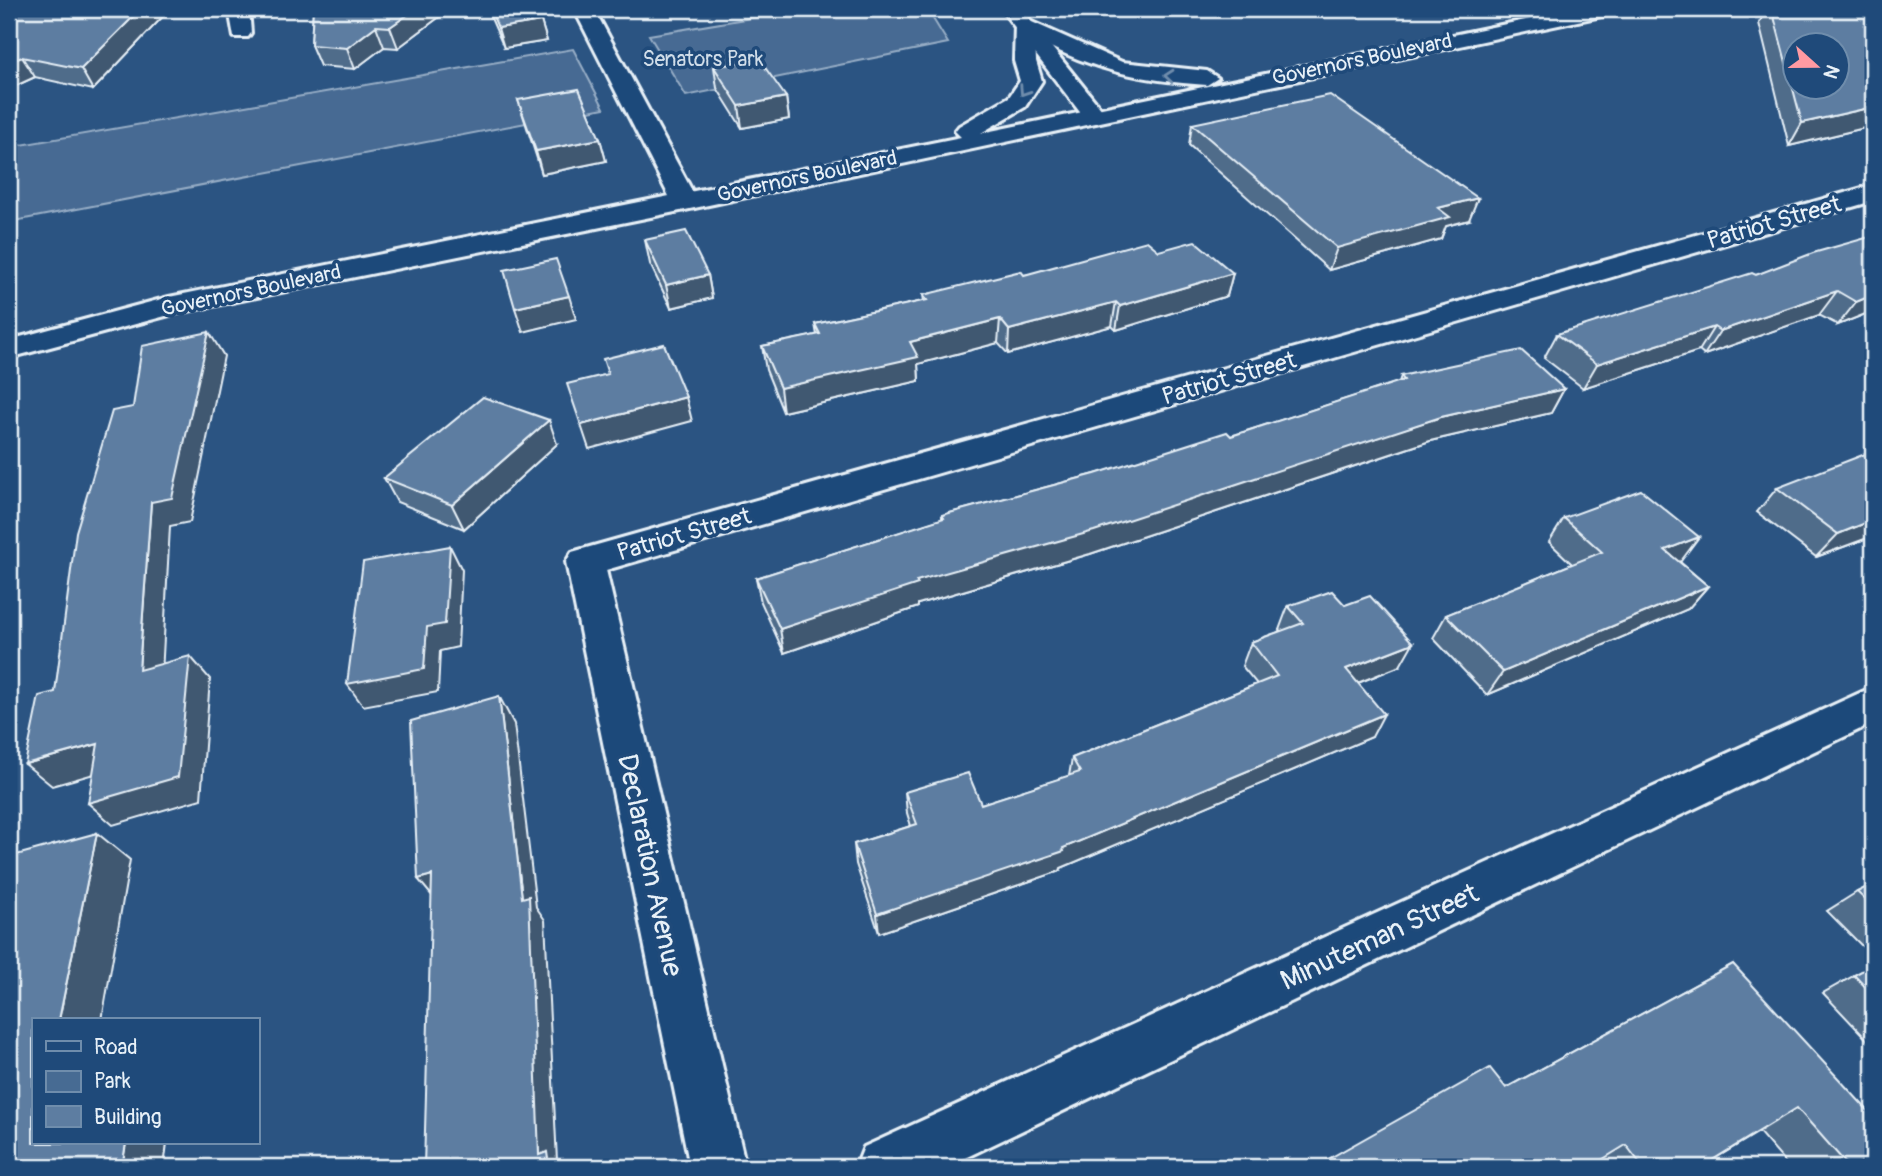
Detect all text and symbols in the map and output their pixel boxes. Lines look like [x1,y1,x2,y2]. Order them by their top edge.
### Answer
street label: Governors Boulevard [1270,27,1455,92]
north arrow [1780,32,1850,102]
park label: Senators Park [642,46,764,73]
text: N [1817,61,1844,82]
one-way arrow [1164,69,1175,84]
one-way arrow [1019,83,1032,96]
street label: Governors Boulevard [715,144,900,209]
street label: Patriot Street [1704,189,1845,255]
street label: Governors Boulevard [159,258,344,323]
street label: Patriot Street [1159,345,1300,411]
street label: Patriot Street [614,501,755,567]
street label: Declaration Avenue [609,751,690,980]
street label: Minuteman Street [1275,876,1485,999]
legend [32,1018,259,1144]
text: Road [94,1034,138,1061]
text: Park [94,1068,131,1095]
text: Building [94,1104,161,1131]

